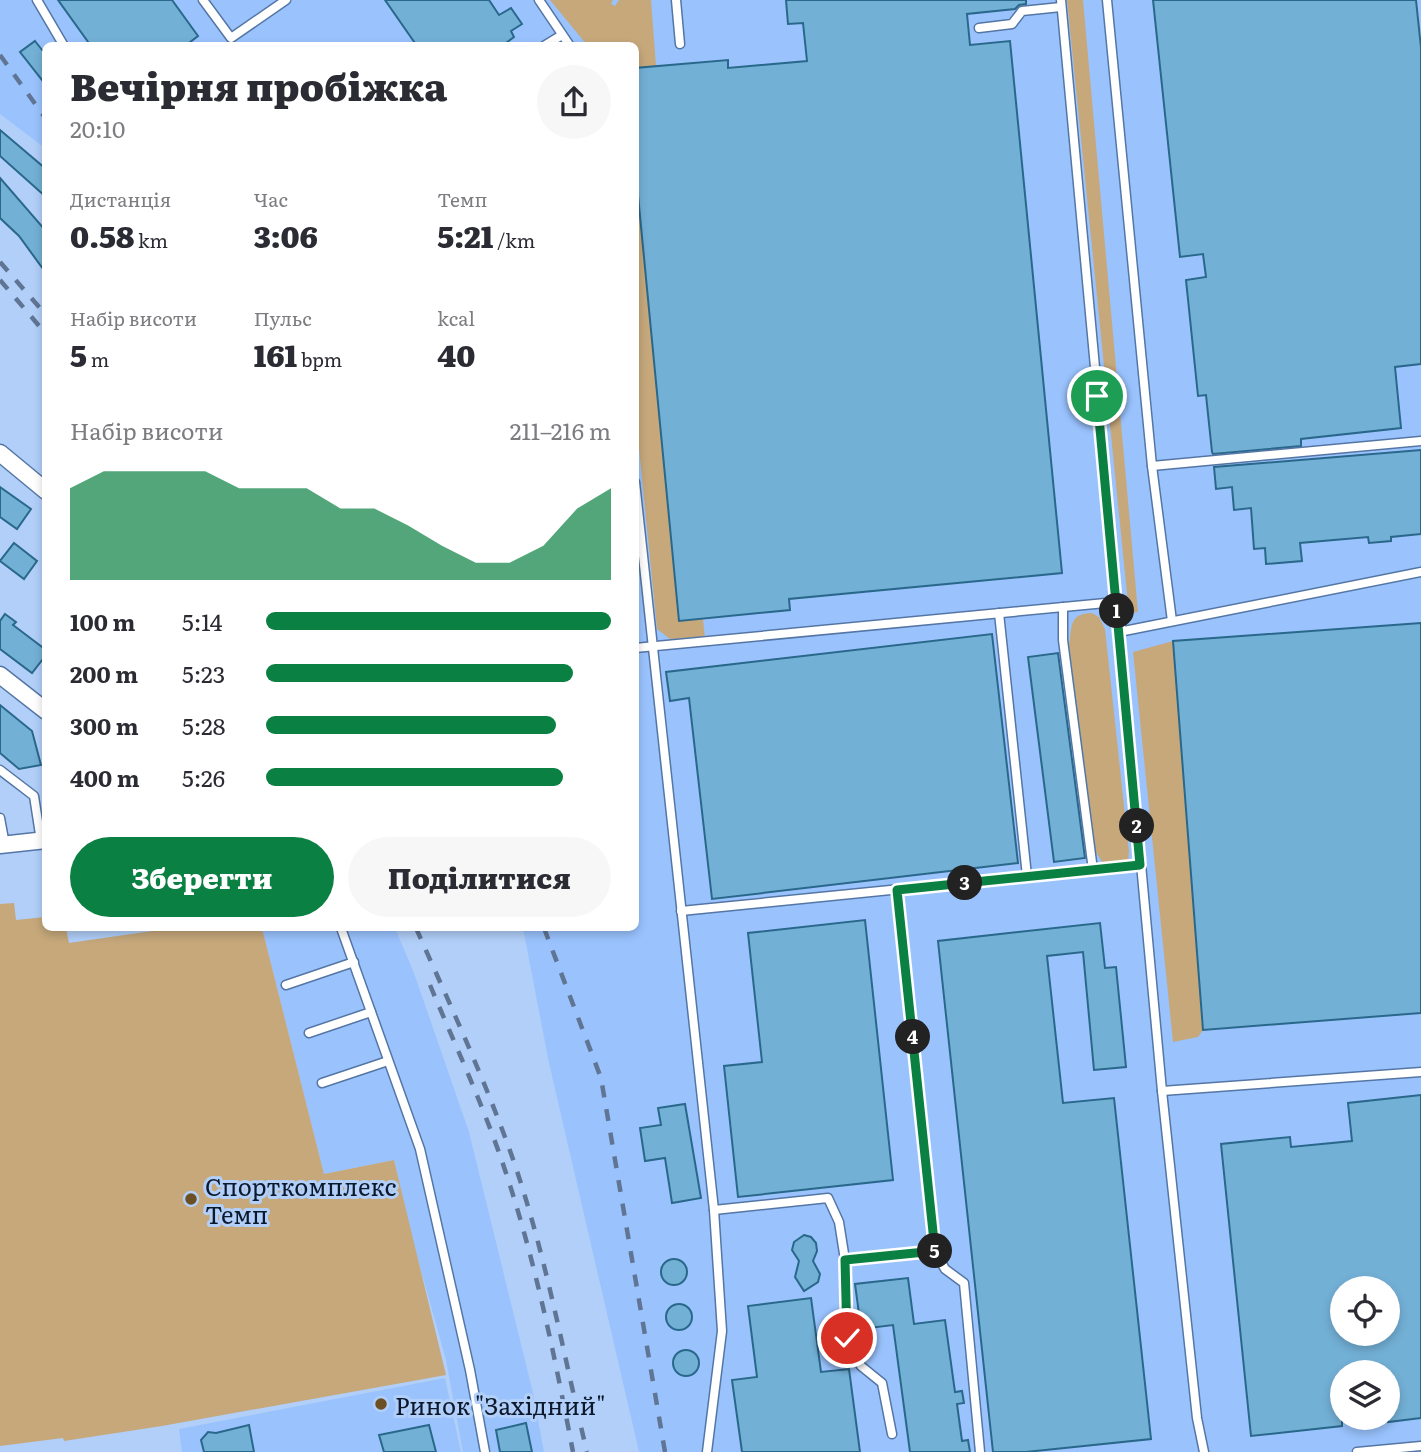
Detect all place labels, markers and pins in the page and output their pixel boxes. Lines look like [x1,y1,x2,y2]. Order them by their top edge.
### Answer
pin [1067,366,1127,426]
pin: 1 [1100,594,1134,628]
pin: 2 [1120,808,1154,844]
pin: 3 [948,866,982,900]
pin: 4 [895,1020,930,1054]
place label: Спорткомплекс Темп [205,1168,396,1231]
marker: Спорткомплекс Темп [183,1191,199,1207]
pin: 5 [918,1234,953,1268]
pin [817,1308,877,1368]
place label: Ринок "Західний" [395,1387,605,1422]
marker: Ринок "Західний" [373,1396,389,1412]

